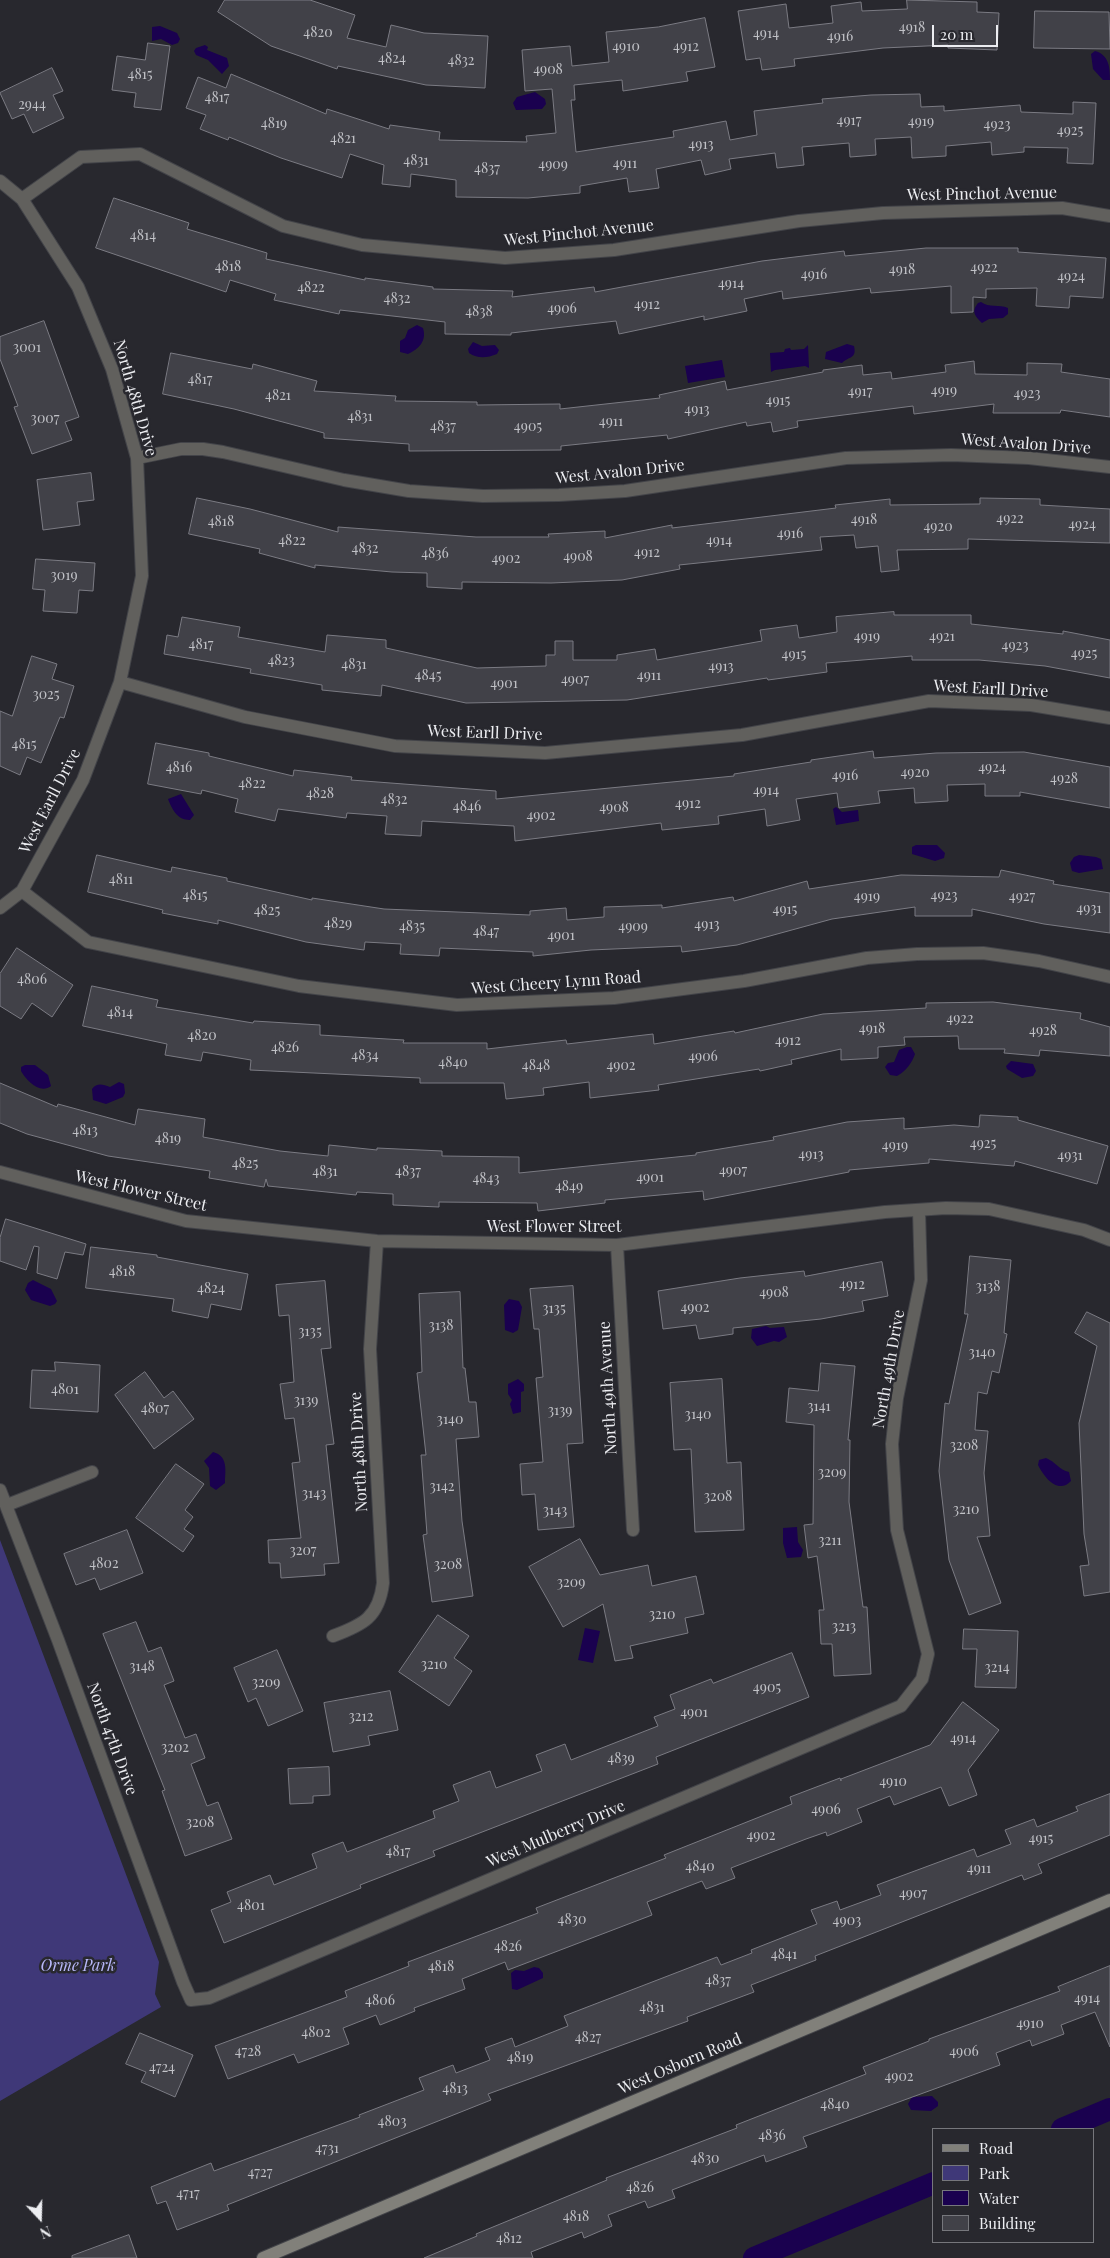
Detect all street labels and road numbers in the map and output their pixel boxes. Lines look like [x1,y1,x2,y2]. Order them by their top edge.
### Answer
street label: West Pinchot Avenue [907,183,1057,205]
street label: West Pinchot Avenue [503,216,655,250]
street label: North 48th Drive [109,337,161,459]
street label: West Avalon Drive [961,430,1091,458]
street label: West Avalon Drive [554,456,686,488]
street label: West Earll Drive [933,676,1049,702]
street label: West Earll Drive [427,721,543,745]
street label: West Earll Drive [15,745,85,857]
street label: West Cheery Lynn Road [471,967,641,999]
street label: West Flower Street [73,1166,209,1216]
street label: West Flower Street [487,1217,621,1237]
street label: North 49th Drive [869,1308,909,1430]
street label: North 49th Avenue [595,1321,621,1455]
street label: North 48th Drive [346,1391,372,1513]
street label: North 47th Drive [83,1680,141,1798]
street label: West Mulberry Drive [484,1796,628,1872]
street label: West Osborn Road [615,2029,745,2099]

